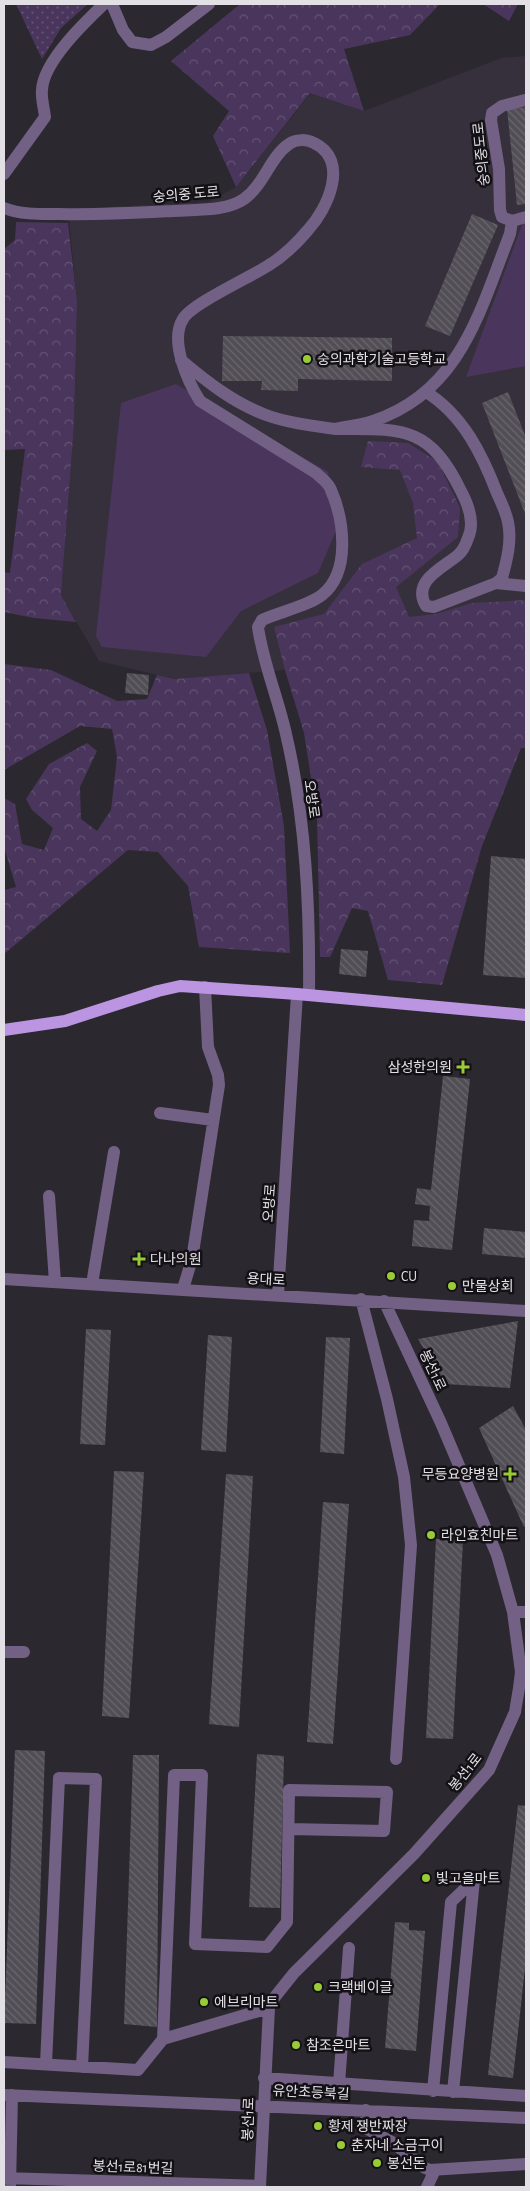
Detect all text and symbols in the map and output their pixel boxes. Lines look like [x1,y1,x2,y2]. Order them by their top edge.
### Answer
street label: 숭의중도로 [471,121,492,187]
street label: 숭의중 도로 [152,184,220,205]
place label: 숭의과학기술고등학교 [317,351,446,367]
marker: 숭의과학기술고등학교 [301,353,313,365]
street label: 오방로 [301,779,322,819]
place label: 삼성한의원 [388,1060,452,1075]
marker: 삼성한의원 [456,1060,470,1074]
street label: 오방로 [261,1183,278,1223]
marker: 다나의원 [132,1252,146,1266]
place label: 다나의원 [150,1252,202,1267]
marker: CU [385,1270,397,1282]
place label: CU [401,1270,417,1284]
street label: 용대로 [246,1271,286,1288]
place label: 만물상회 [462,1279,514,1294]
marker: 만물상회 [446,1280,458,1292]
street label: 봉선1로 [417,1347,449,1393]
place label: 무등요양병원 [422,1467,499,1482]
marker: 무등요양병원 [503,1467,517,1481]
place label: 라인효친마트 [441,1528,518,1543]
marker: 라인효친마트 [425,1529,437,1541]
street label: 봉선1로 [446,1750,485,1794]
place label: 빛고을마트 [436,1871,501,1886]
marker: 빛고을마트 [420,1872,432,1884]
place label: 크랙베이글 [328,1980,393,1995]
marker: 크랙베이글 [312,1981,324,1993]
place label: 에브리마트 [214,1995,279,2010]
marker: 에브리마트 [198,1996,210,2008]
place label: 참조은마트 [306,2038,371,2053]
marker: 참조은마트 [290,2039,302,2051]
street label: 유안초등북길 [272,2083,350,2102]
street label: 봉선1로 [240,2097,257,2141]
place label: 황제 쟁반짜장 [328,2119,408,2134]
marker: 황제 쟁반짜장 [312,2120,324,2132]
place label: 춘자네 소금구이 [351,2138,443,2153]
marker: 춘자네 소금구이 [335,2139,347,2151]
place label: 봉선돈 [387,2156,426,2171]
marker: 봉선돈 [371,2157,383,2169]
street label: 봉선1로81번길 [92,2159,174,2176]

